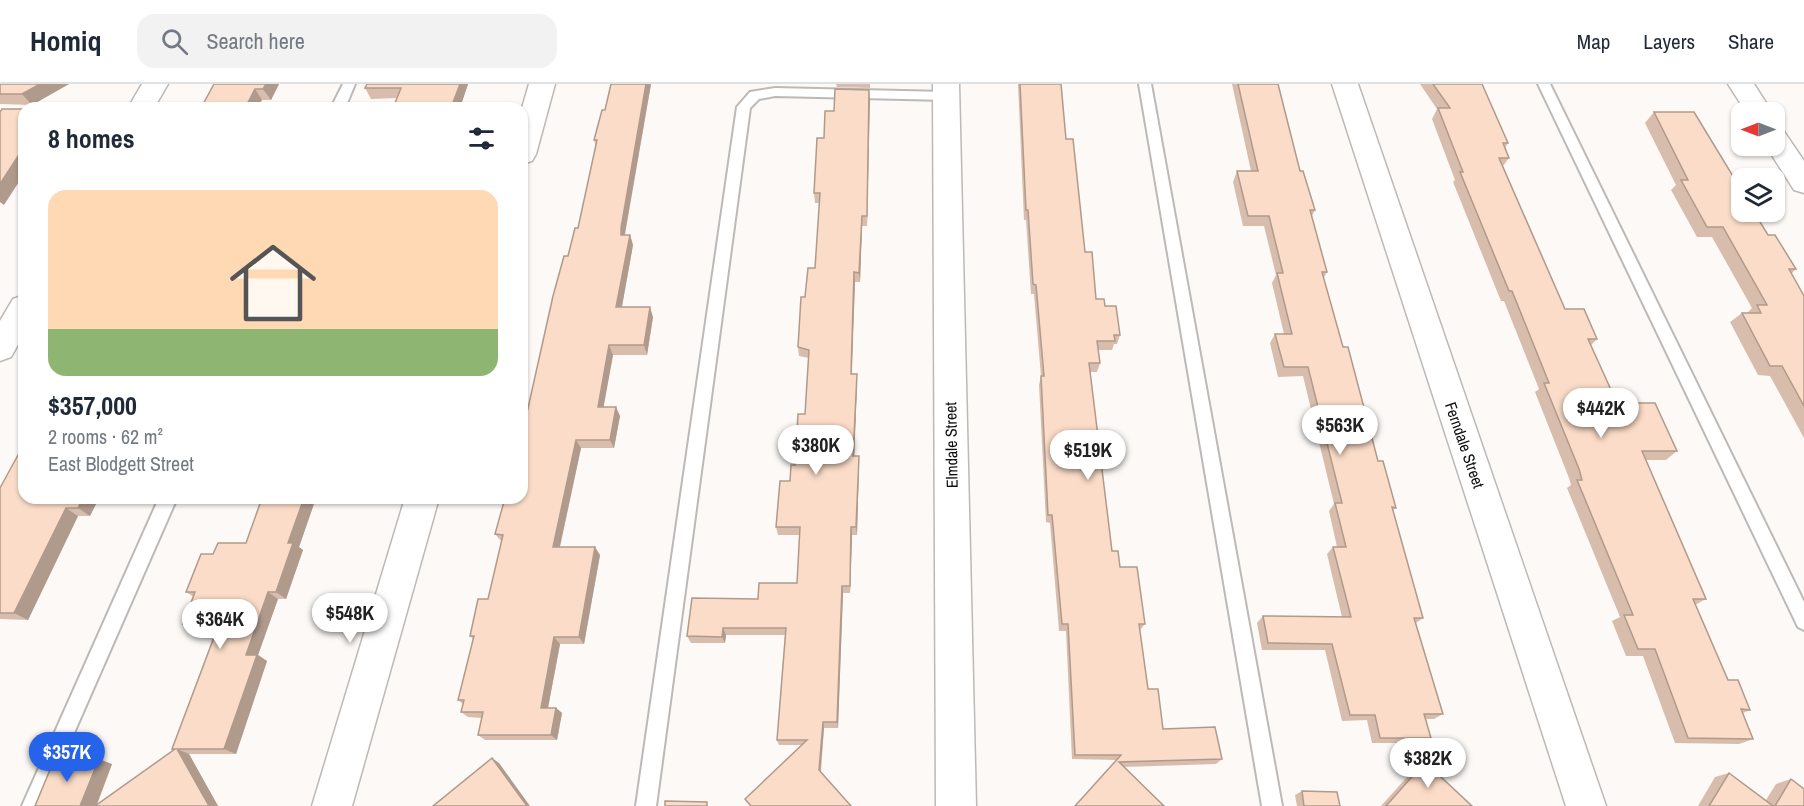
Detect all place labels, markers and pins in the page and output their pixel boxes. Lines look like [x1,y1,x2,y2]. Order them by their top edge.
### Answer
pin: $442K [1559,388,1643,439]
pin: $563K [1298,405,1382,456]
pin: $380K [774,425,858,476]
pin: $519K [1046,430,1130,481]
pin: $548K [308,593,392,644]
pin: $364K [178,599,262,650]
pin: $357K [25,732,109,783]
pin: $382K [1386,738,1470,789]

